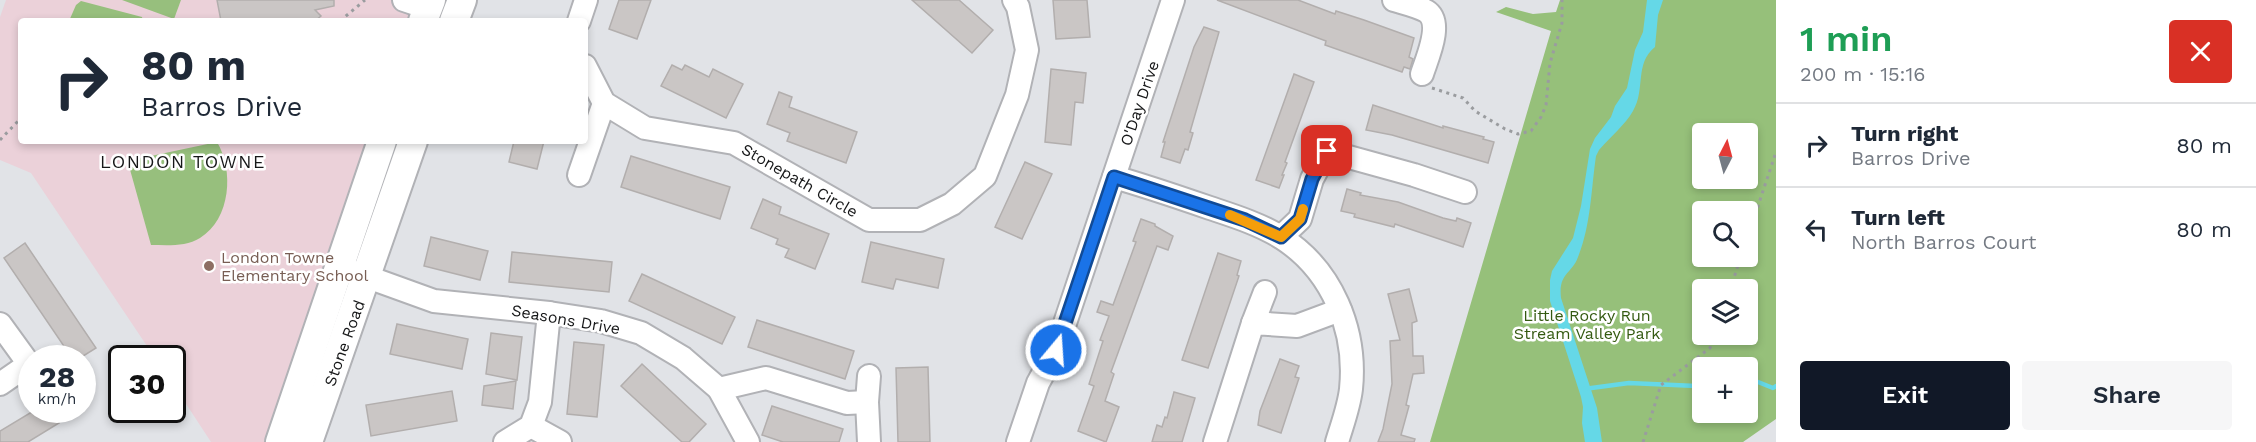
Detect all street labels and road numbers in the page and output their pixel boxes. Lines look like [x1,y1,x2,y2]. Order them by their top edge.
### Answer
street label: O'Day Drive [1116,58,1163,148]
street label: Stonepath Circle [738,139,861,221]
street label: Stone Road [320,298,369,389]
street label: Seasons Drive [510,301,622,338]

